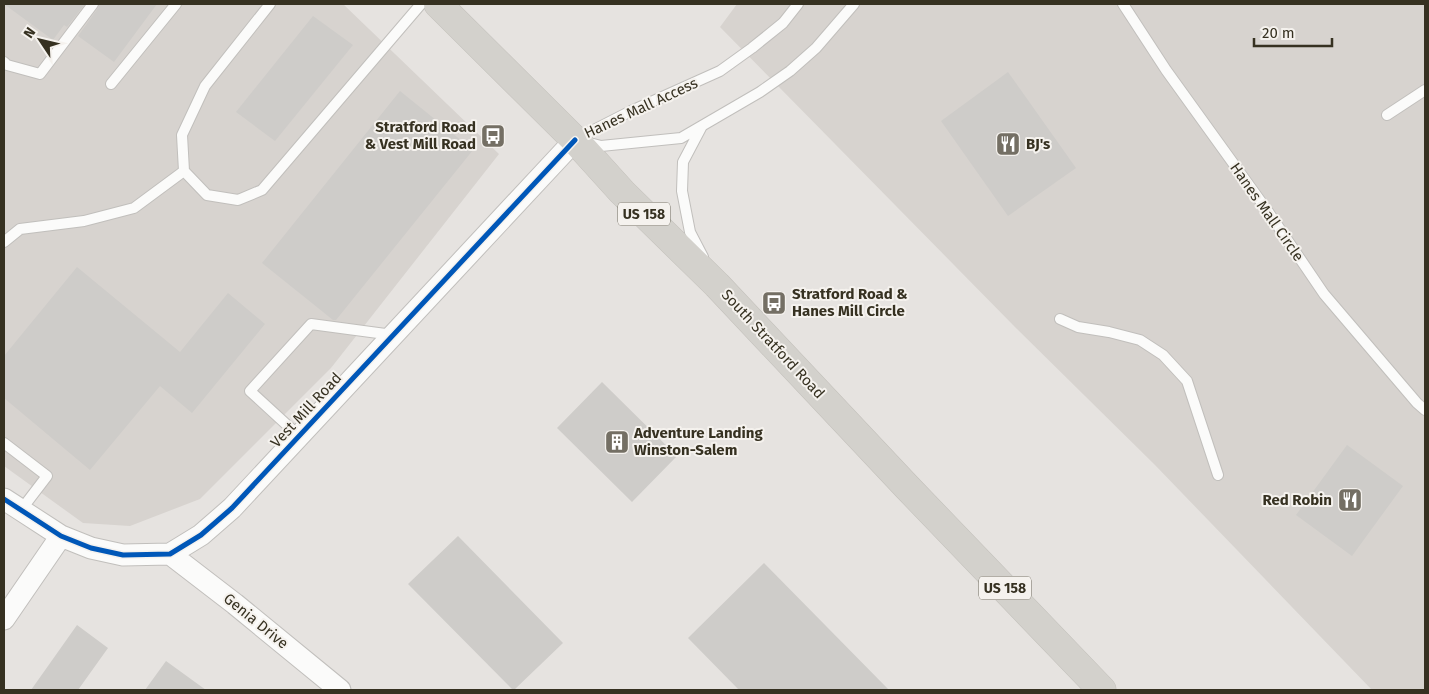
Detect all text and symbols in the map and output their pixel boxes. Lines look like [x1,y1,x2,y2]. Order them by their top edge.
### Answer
north arrow [15,15,65,65]
scale bar [1254,15,1332,47]
text: N [20,24,39,42]
text: 20 m [1262,24,1295,42]
street label: Hanes Mall Access [581,74,701,142]
place label: Stratford Road & Vest Mill Road [365,118,476,153]
bus stop icon: Stratford Road & Vest Mill Road [480,123,506,149]
restaurant icon: BJ's [995,131,1021,157]
place label: BJ's [1026,135,1050,153]
street label: Hanes Mall Circle [1226,159,1308,265]
road number: US 158 [618,202,670,225]
place label: Stratford Road & Hanes Mill Circle [792,285,908,320]
street label: South Stratford Road [718,286,828,402]
bus stop icon: Stratford Road & Hanes Mill Circle [761,290,787,316]
street label: Vest Mill Road [267,369,345,451]
place label: Adventure Landing Winston-Salem [633,424,763,459]
building icon: Adventure Landing Winston-Salem [604,429,630,455]
restaurant icon: Red Robin [1337,487,1363,513]
place label: Red Robin [1263,491,1332,509]
road number: US 158 [979,576,1031,600]
street label: Genia Drive [220,589,292,653]

